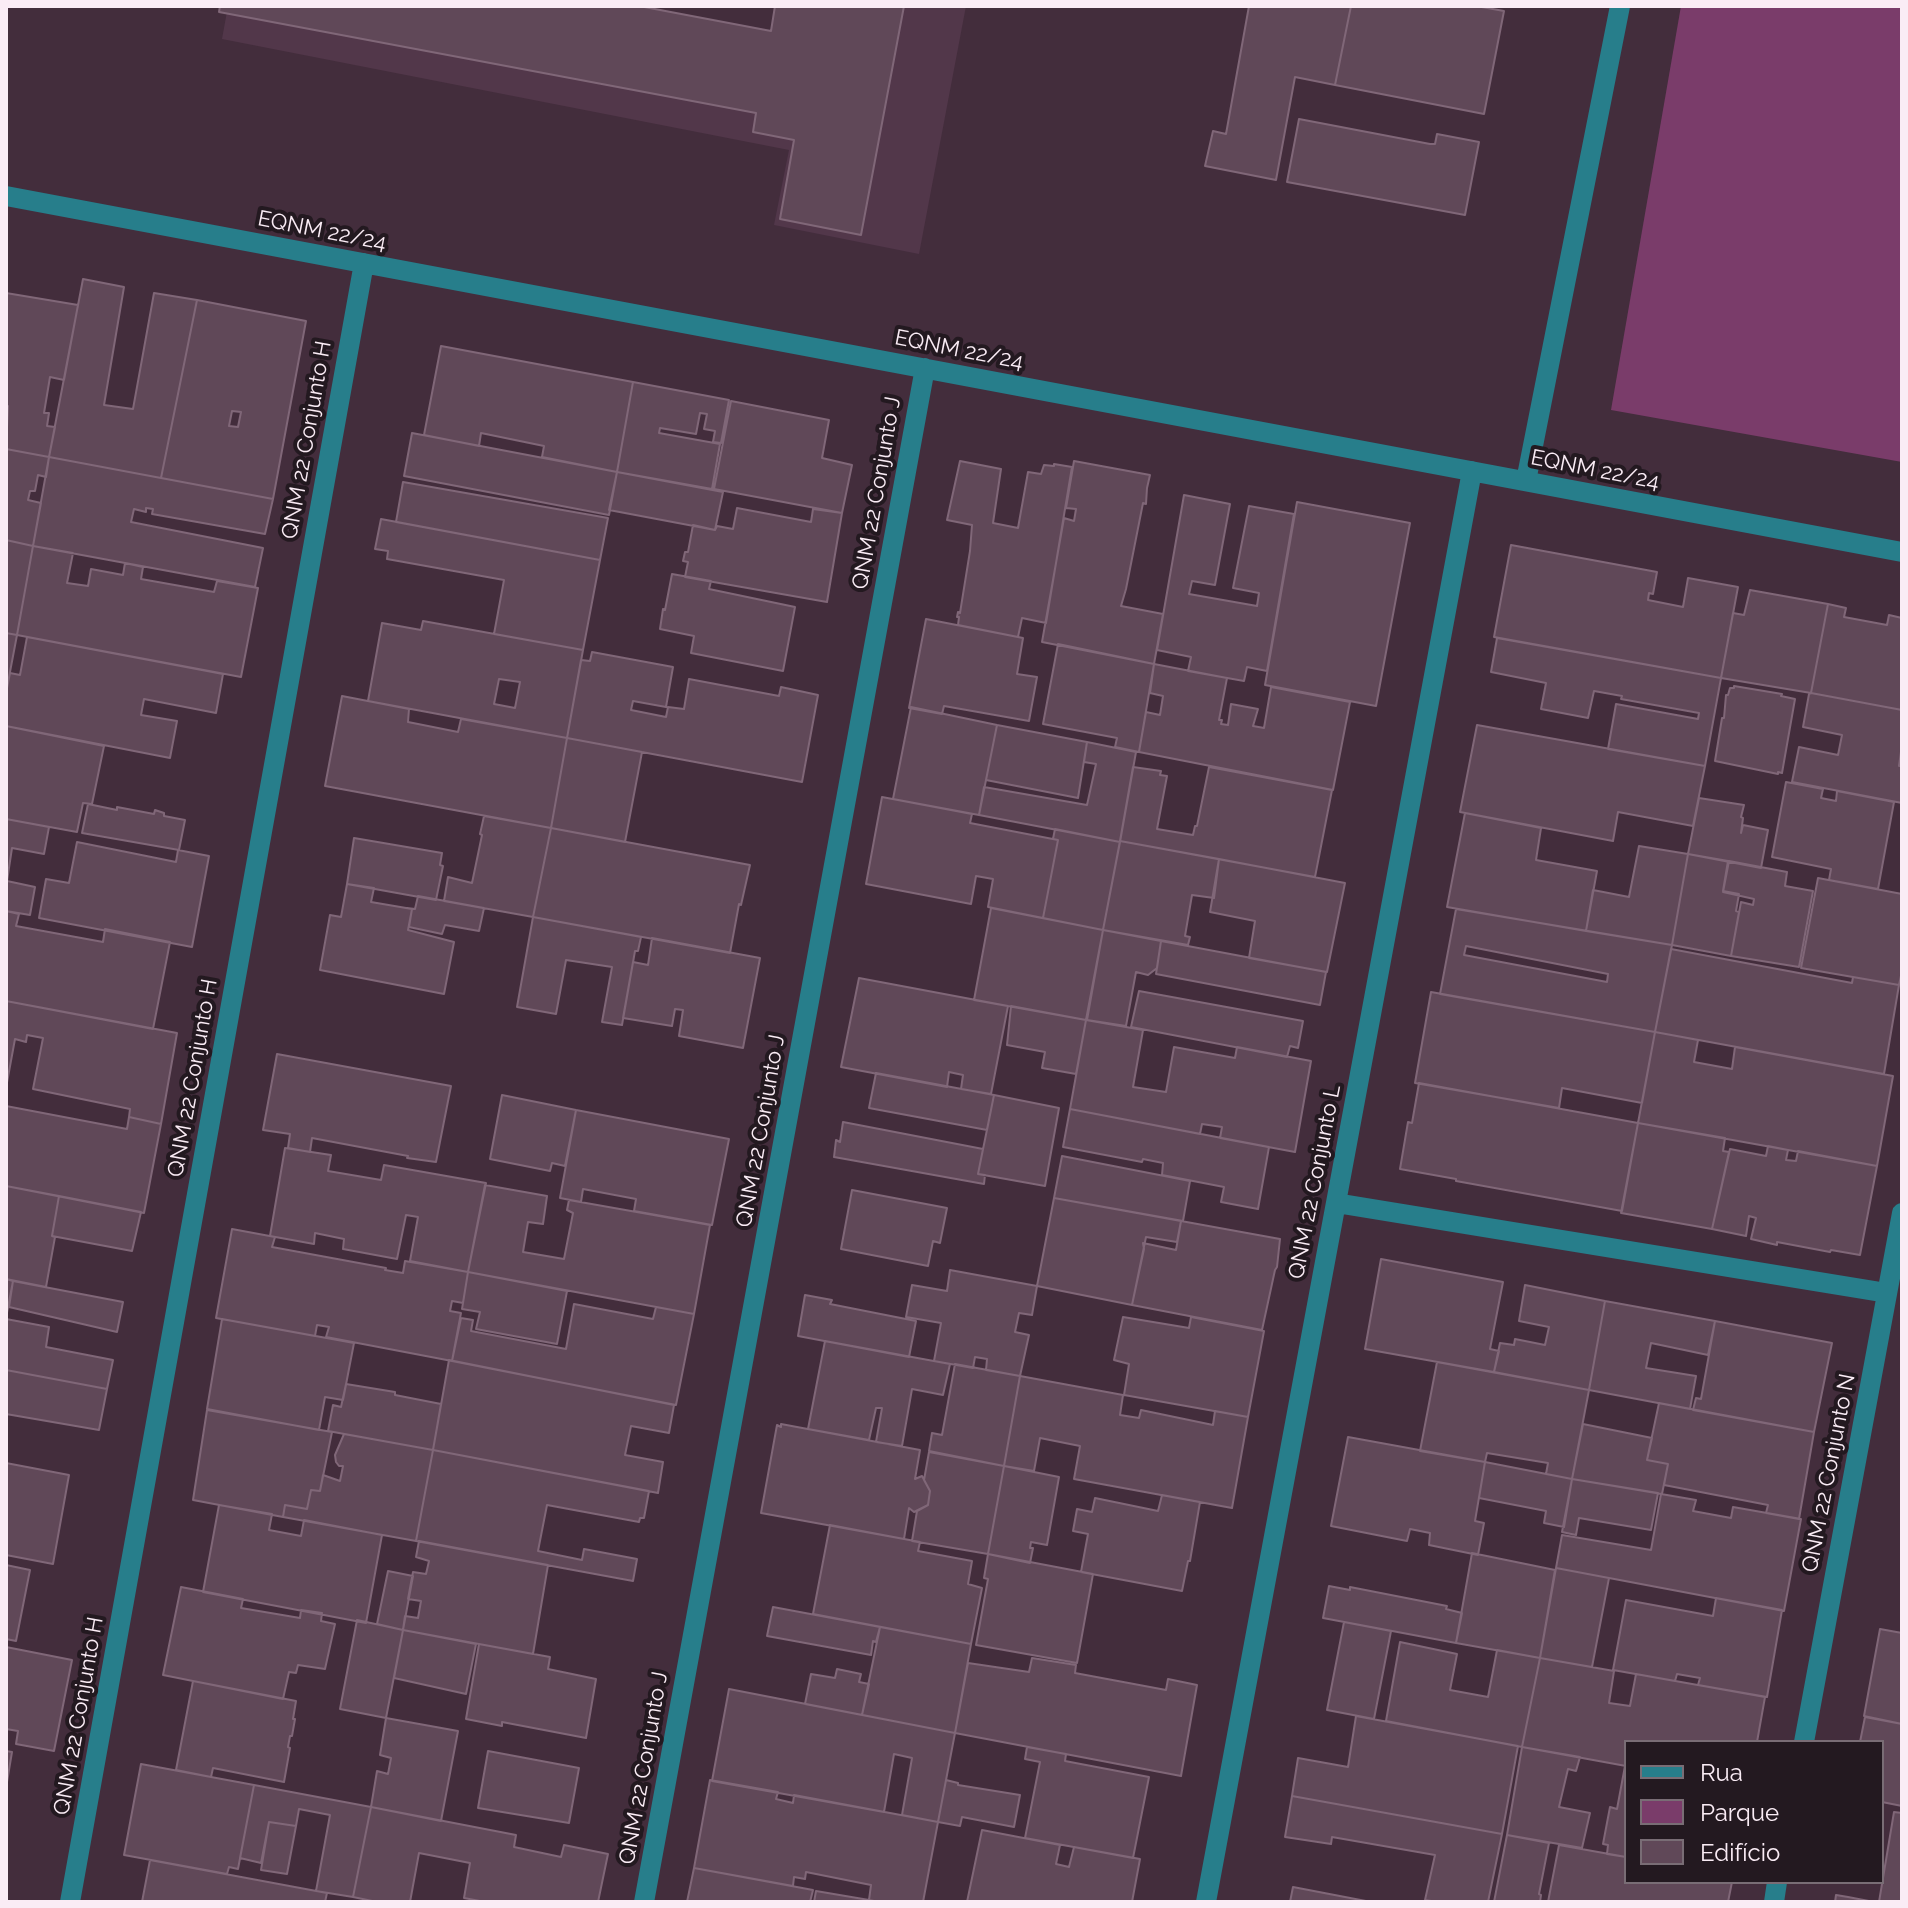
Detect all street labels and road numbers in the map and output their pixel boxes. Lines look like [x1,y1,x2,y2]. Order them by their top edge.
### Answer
street label: EQNM 22/24 [255,206,389,256]
street label: EQNM 22/24 [892,325,1026,375]
street label: QNM 22 Conjunto H [277,339,337,541]
street label: QNM 22 Conjunto J [847,395,907,591]
street label: EQNM 22/24 [1528,445,1662,495]
street label: QNM 22 Conjunto H [163,977,223,1179]
street label: QNM 22 Conjunto J [731,1033,791,1229]
street label: QNM 22 Conjunto L [1283,1083,1347,1281]
street label: QNM 22 Conjunto N [1797,1372,1861,1574]
street label: QNM 22 Conjunto H [49,1615,109,1817]
street label: QNM 22 Conjunto J [614,1670,674,1866]

